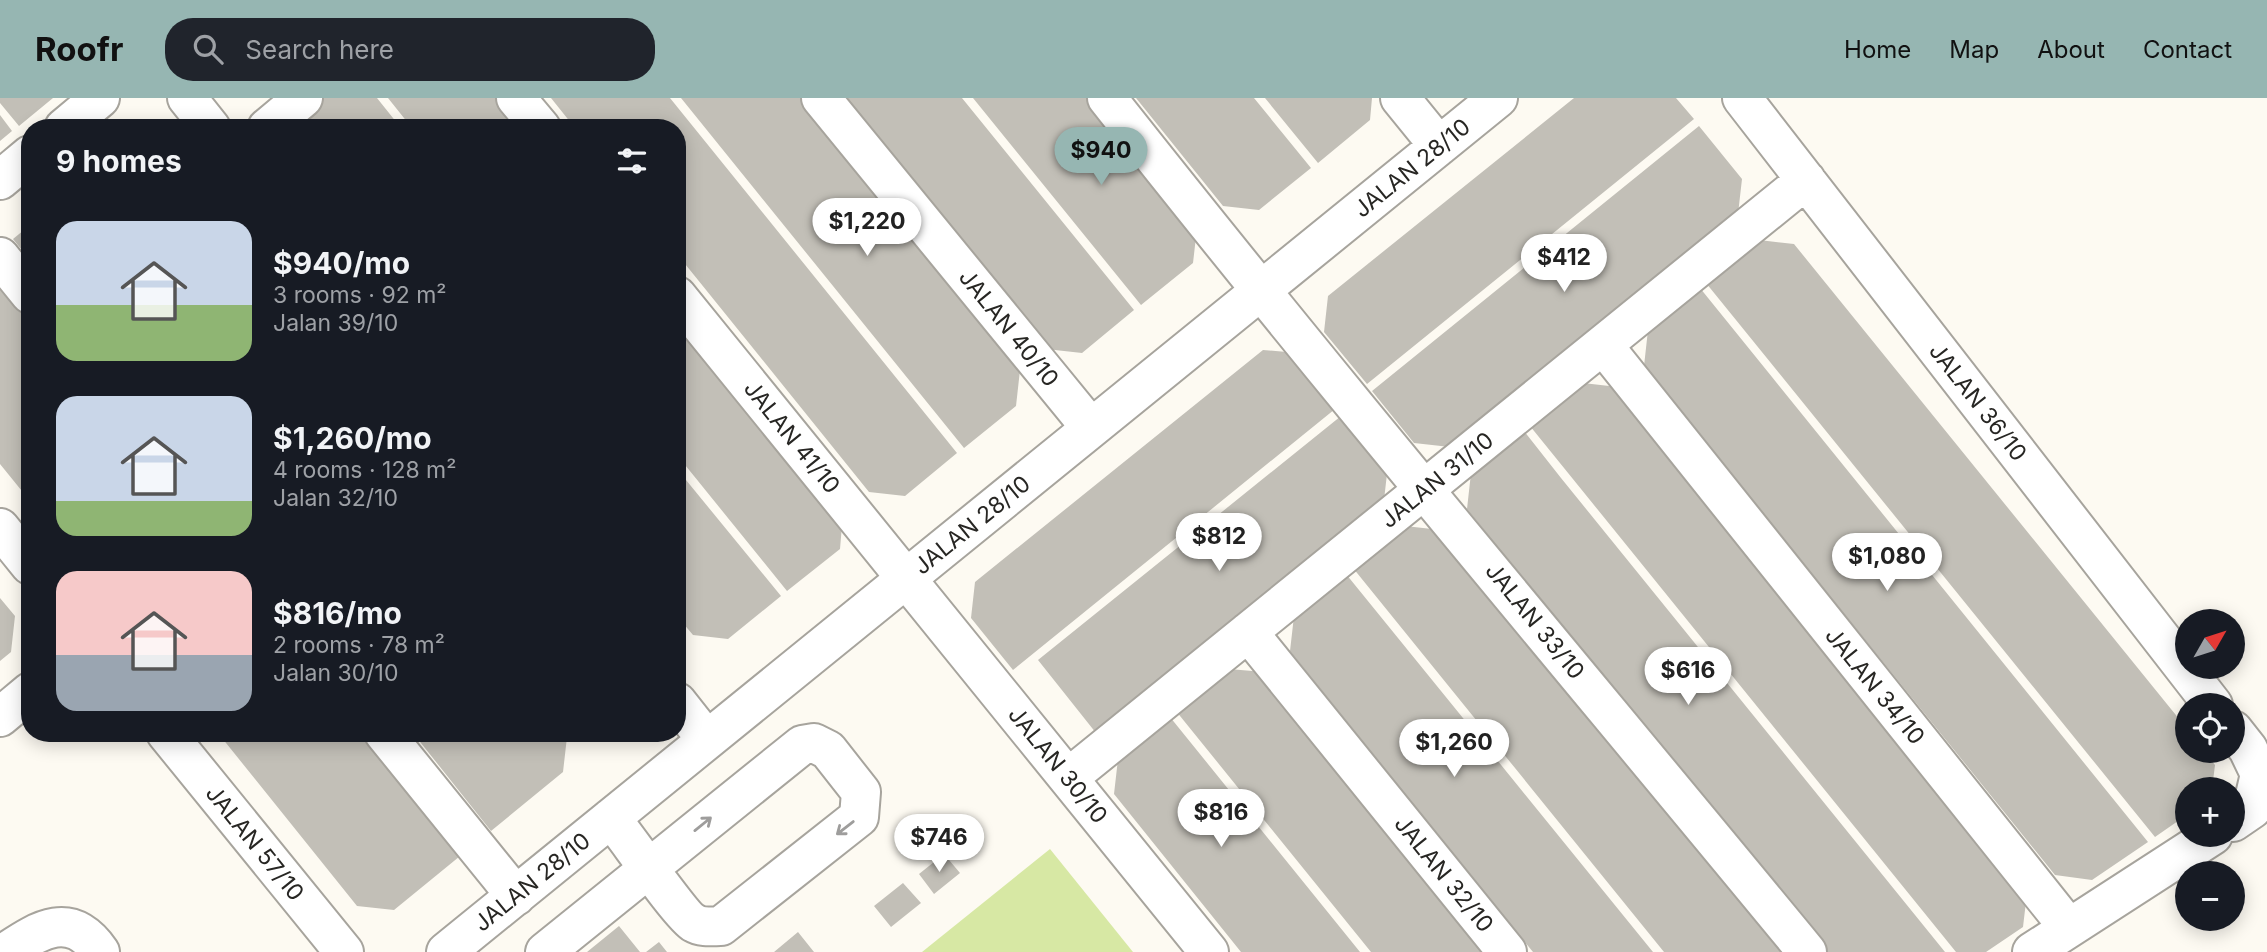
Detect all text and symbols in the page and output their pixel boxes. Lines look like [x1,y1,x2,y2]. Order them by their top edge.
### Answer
search box [165,18,655,81]
text: Roofr [35,29,123,69]
icon: search [189,30,227,68]
text: Search here [245,34,394,65]
text: Home [1844,35,1911,64]
text: Map [1949,35,1999,64]
text: About [2037,35,2105,64]
text: Contact [2143,35,2232,64]
street label: JALAN 28/10 [1348,113,1476,223]
pin: $940 [1060,127,1142,187]
text: $940 [1070,136,1132,164]
icon: filters [613,142,651,180]
text: 9 homes [56,143,182,179]
pin: $1,220 [810,198,924,258]
text: $1,220 [828,207,906,235]
pin: $412 [1523,234,1605,294]
text: $412 [1537,243,1591,271]
text: $940/mo [273,245,410,281]
icon: home [112,249,196,333]
street label: JALAN 40/10 [953,264,1065,392]
text: 3 rooms · 92 m² [273,281,446,309]
text: Jalan 39/10 [273,309,398,337]
street label: JALAN 36/10 [1923,337,2033,467]
street label: JALAN 41/10 [738,375,846,499]
text: $1,260/mo [273,420,432,456]
icon: home [112,424,196,508]
street label: JALAN 31/10 [1375,426,1499,534]
text: 4 rooms · 128 m² [273,456,456,484]
street label: JALAN 28/10 [908,470,1036,580]
text: Jalan 32/10 [273,484,398,512]
pin: $812 [1178,514,1260,573]
text: $812 [1192,522,1246,550]
pin: $1,080 [1830,533,1944,593]
text: $1,080 [1848,542,1926,570]
street label: JALAN 33/10 [1480,557,1590,685]
text: $816/mo [273,595,402,631]
icon: home [112,599,196,683]
north arrow [2175,609,2245,679]
map controls [2175,609,2245,931]
street label: JALAN 34/10 [1819,622,1931,750]
text: 2 rooms · 78 m² [273,631,445,659]
pin: $616 [1647,648,1729,707]
text: $616 [1661,656,1715,684]
text: Jalan 30/10 [273,659,398,687]
button: locate [2175,693,2245,763]
street label: JALAN 30/10 [1002,701,1114,829]
pin: $1,260 [1397,720,1511,779]
text: $1,260 [1415,728,1493,756]
button: + [2175,777,2245,847]
street label: JALAN 57/10 [200,780,310,906]
pin: $816 [1180,790,1262,849]
text: $816 [1194,798,1248,826]
street label: JALAN 32/10 [1389,810,1499,938]
pin: $746 [898,814,980,874]
one-way arrow [693,817,711,832]
one-way arrow [836,821,855,836]
text: $746 [910,823,968,851]
street label: JALAN 28/10 [468,827,596,937]
button: − [2175,861,2245,931]

